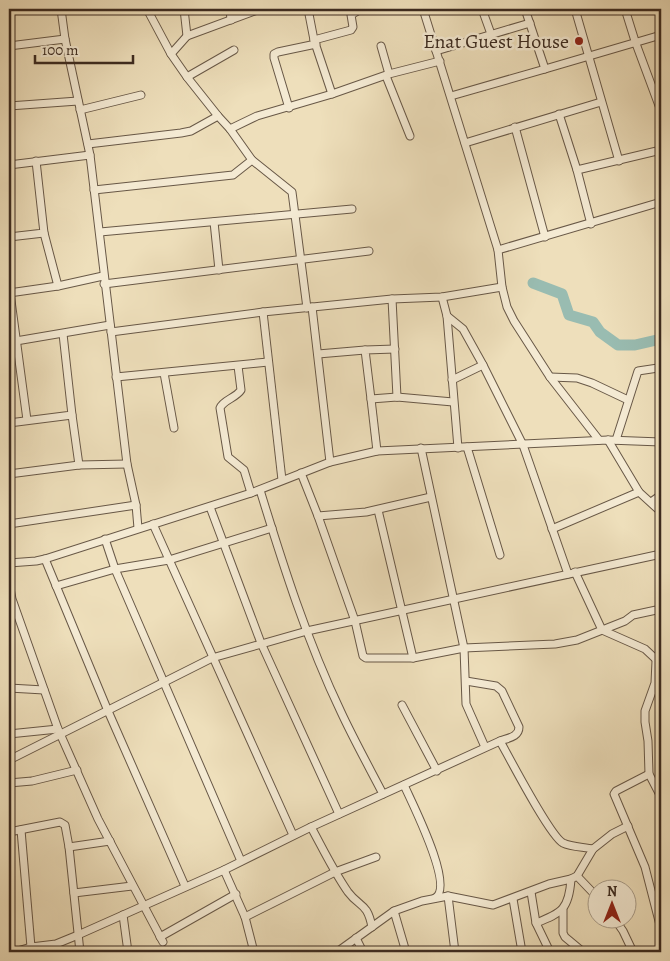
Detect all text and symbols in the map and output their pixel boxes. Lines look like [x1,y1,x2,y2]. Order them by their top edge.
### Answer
place label: Enat Guest House [423,28,569,55]
scale bar [35,32,132,64]
marker: Enat Guest House [573,35,585,47]
text: 100 m [42,40,79,60]
north arrow [588,878,638,928]
text: N [607,882,617,901]

